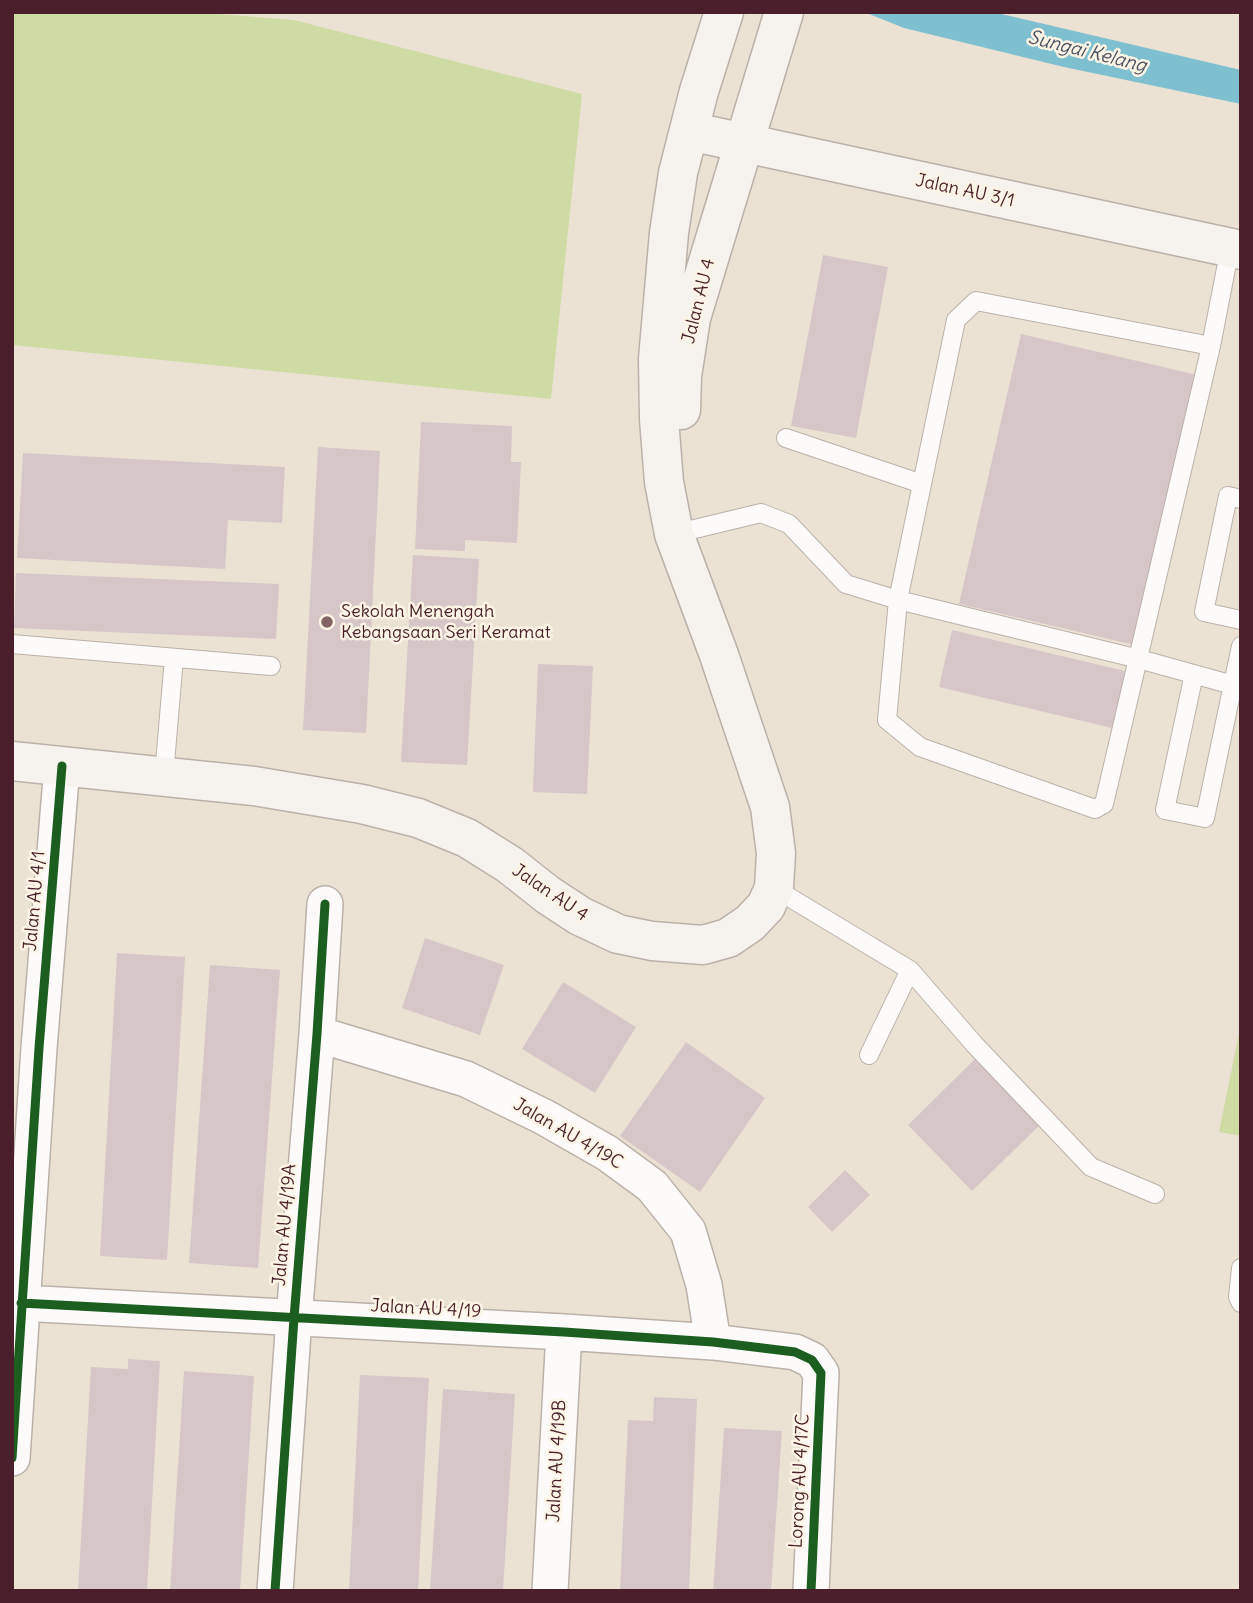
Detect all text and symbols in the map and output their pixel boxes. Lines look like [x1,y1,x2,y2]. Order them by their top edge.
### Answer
water label: Sungai Kelang [1025,26,1149,78]
street label: Jalan AU 3/1 [914,170,1016,212]
street label: Jalan AU 4 [678,256,720,346]
place label: Sekolah Menengah Kebangsaan Seri Keramat [341,601,551,644]
marker: Sekolah Menengah Kebangsaan Seri Keramat [319,614,335,630]
street label: Jalan AU 4/1 [20,850,50,952]
street label: Jalan AU 4 [508,860,592,926]
street label: Jalan AU 4/19C [509,1094,627,1174]
street label: Jalan AU 4/19A [269,1163,301,1287]
street label: Jalan AU 4/19 [370,1295,482,1323]
street label: Jalan AU 4/19B [543,1399,571,1523]
street label: Lorong AU 4/17C [786,1413,814,1549]

